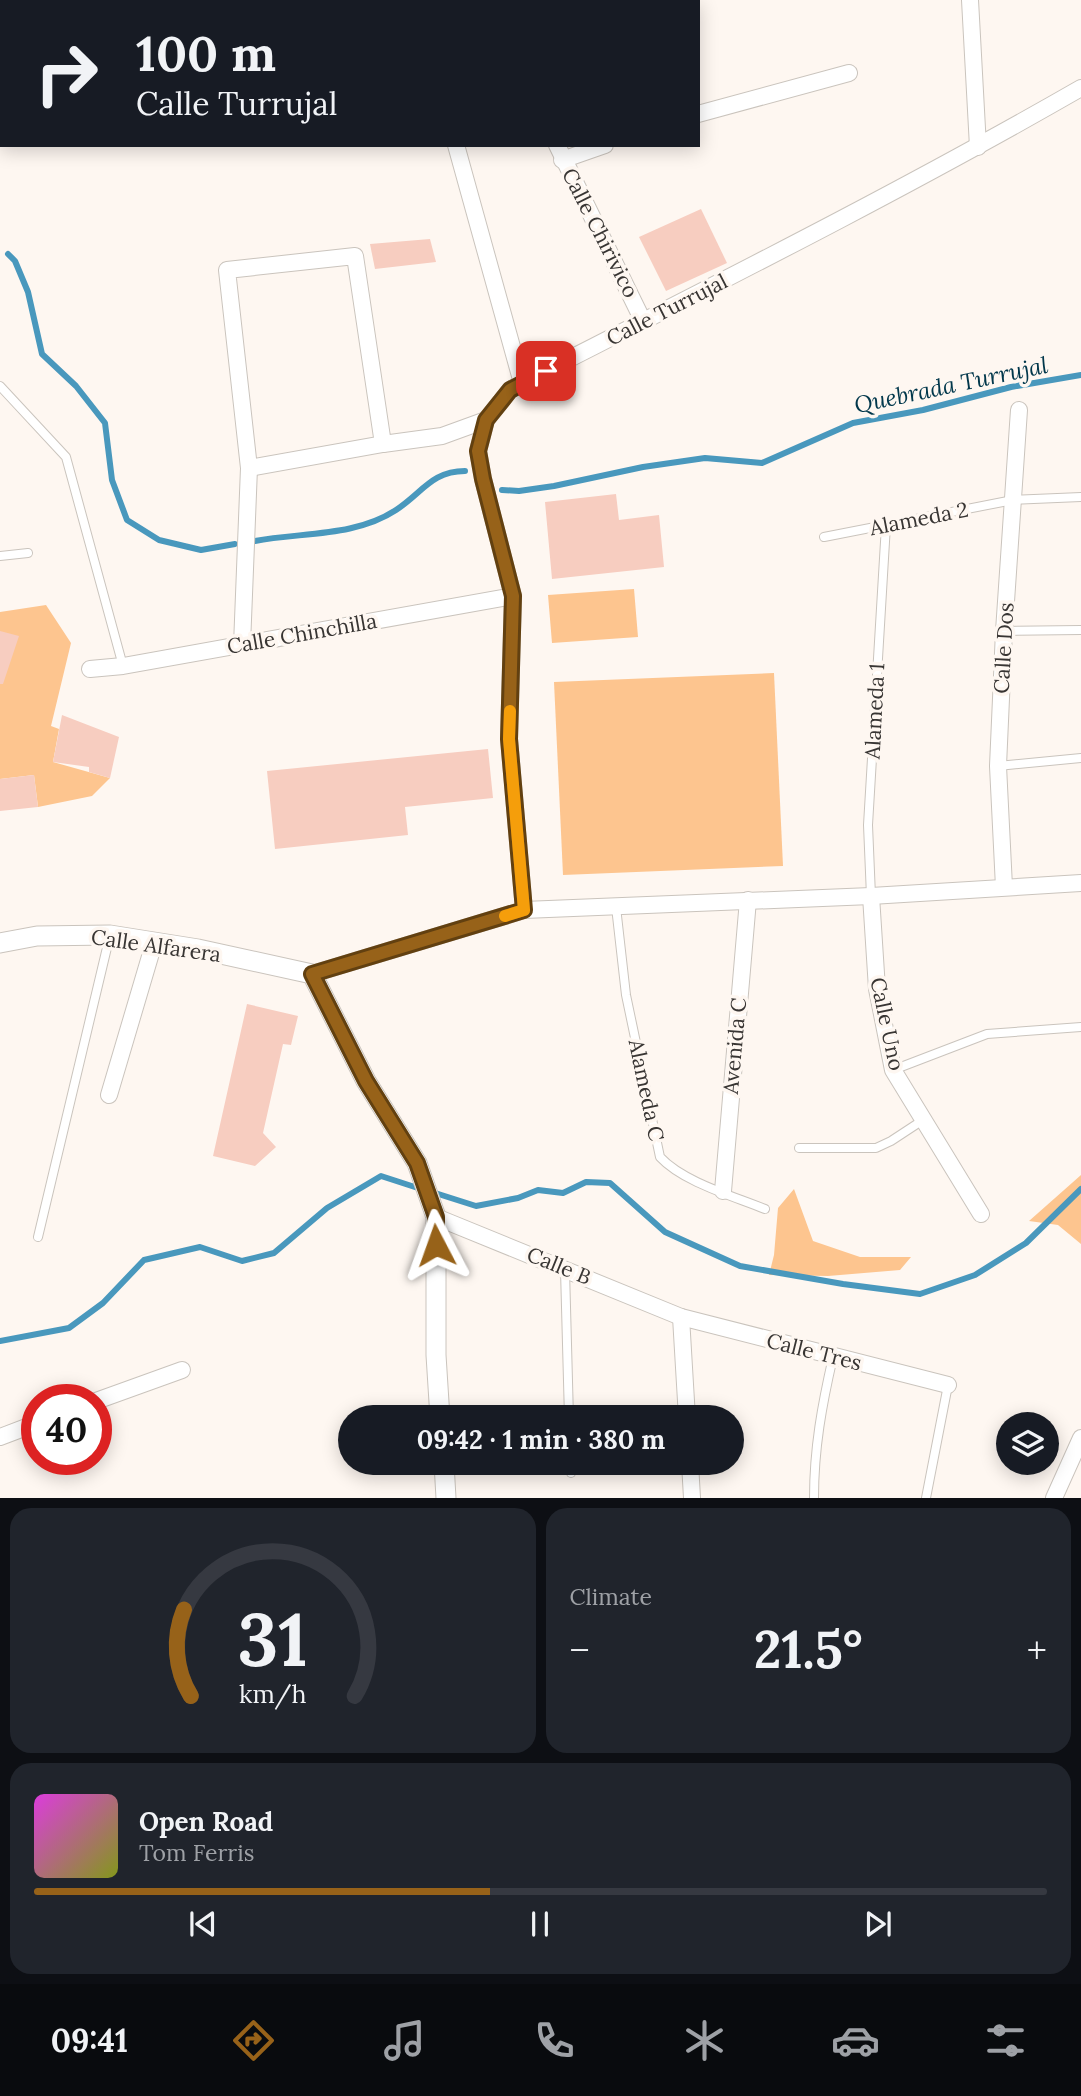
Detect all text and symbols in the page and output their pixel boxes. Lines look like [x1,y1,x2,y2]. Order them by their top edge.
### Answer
text: 100 m [136,22,276,84]
icon: right [21,28,112,119]
text: Calle Turrujal [136,83,338,124]
street label: Calle Chirivico [556,163,645,302]
street label: Calle Turrujal [602,268,732,352]
pin [516,341,576,401]
water label: Quebrada Turrujal [851,350,1051,419]
icon: arrive [527,352,565,390]
street label: Alameda 2 [866,496,971,541]
street label: Calle Dos [988,602,1019,694]
street label: Calle Chinchilla [225,607,379,660]
street label: Alameda 1 [858,662,891,761]
street label: Calle Alfarera [89,923,223,968]
street label: Calle Uno [864,975,911,1073]
street label: Avenida C [717,996,752,1096]
street label: Alameda C [622,1036,671,1144]
position arrow [399,1208,473,1282]
street label: Calle B [523,1240,595,1291]
street label: Calle Tres [764,1327,864,1376]
speed limit sign: 40 [21,1384,112,1475]
map controls [996,1412,1059,1475]
button: layers [996,1412,1059,1475]
text: 09:42 · 1 min · 380 m [417,1423,665,1456]
text: Climate [570,1582,652,1611]
text: 31 [238,1594,308,1687]
text: 21.5° [754,1616,863,1682]
text: − [570,1626,590,1674]
text: + [1027,1626,1047,1674]
text: km/h [239,1678,307,1710]
text: Open Road [139,1805,273,1838]
text: Tom Ferris [139,1838,254,1867]
icon: previous [184,1905,222,1943]
icon: pause [521,1905,559,1943]
icon: next [859,1905,897,1943]
icon: directions [229,2016,278,2065]
icon: music [380,2016,429,2065]
icon: phone [530,2016,579,2065]
icon: climate [680,2016,729,2065]
icon: car [831,2016,880,2065]
icon: filters [981,2016,1030,2065]
text: 09:41 [51,2020,128,2061]

